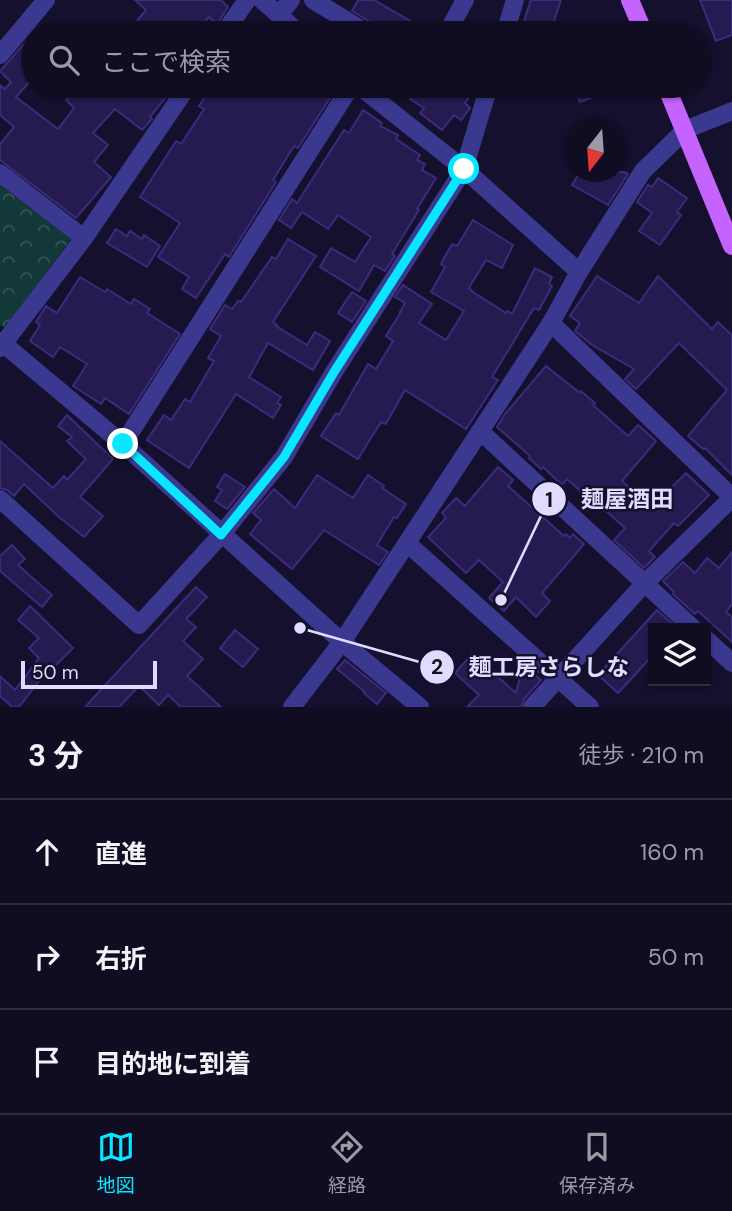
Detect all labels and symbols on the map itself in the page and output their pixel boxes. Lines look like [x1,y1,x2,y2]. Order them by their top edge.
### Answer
north arrow [564,119,627,182]
route start [448,153,479,184]
route end [107,428,138,459]
callout: 麺屋酒田 [532,477,687,521]
text: 麺屋酒田 [581,484,673,514]
text: 1 [545,486,553,514]
callout: 麺工房さらしな [419,645,643,689]
text: 麺工房さらしな [469,652,630,682]
text: 2 [431,653,443,681]
scale bar [21,658,158,690]

